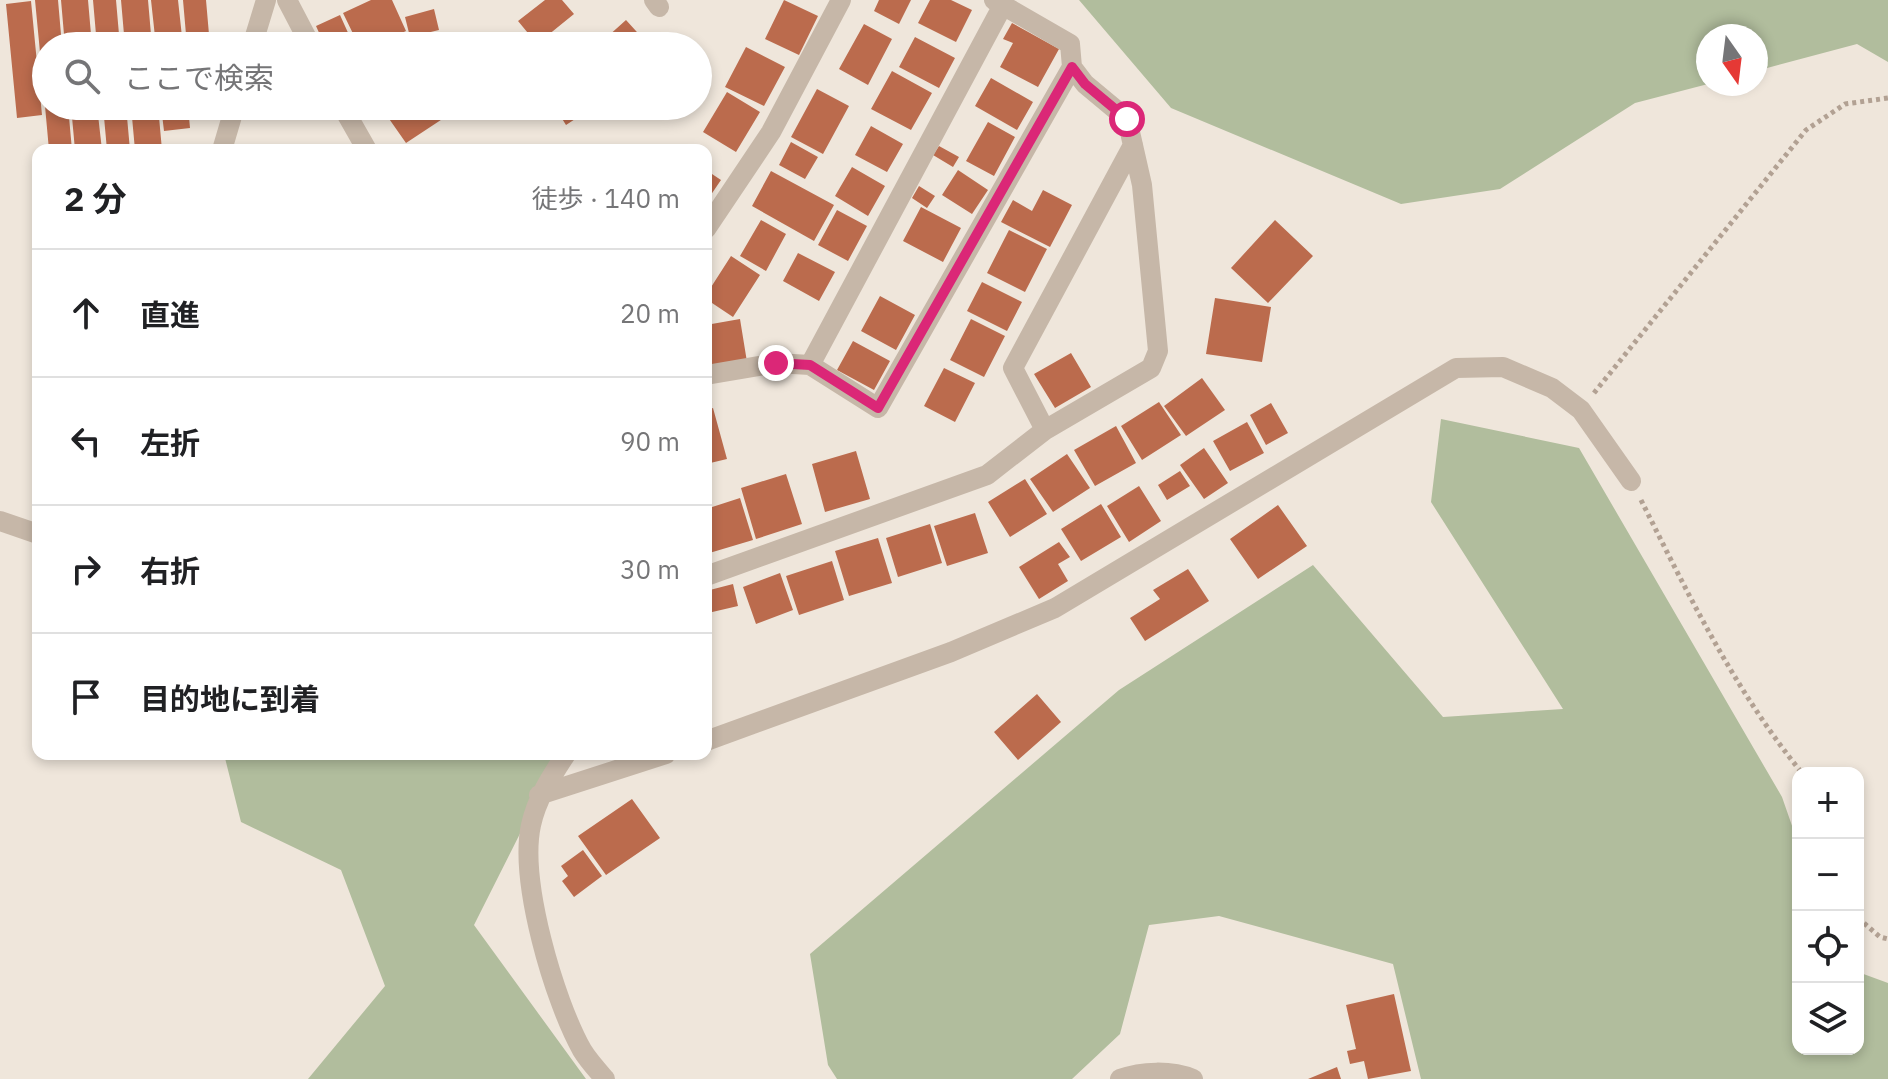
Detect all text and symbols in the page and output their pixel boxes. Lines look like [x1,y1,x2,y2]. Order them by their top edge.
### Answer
north arrow [1696,24,1768,96]
search box [32,32,712,120]
icon: search [60,54,104,98]
text: ここで検索 [124,58,274,97]
route start [1109,101,1145,137]
text: 2 分 [64,176,126,220]
text: 徒歩 · 140 m [532,181,680,215]
icon: ahead [64,291,108,335]
text: 直進 [140,295,200,334]
text: 20 m [620,296,680,330]
route end [758,345,794,381]
icon: left [64,419,108,463]
text: 左折 [140,423,200,462]
text: 90 m [620,424,680,458]
icon: right [64,547,108,591]
text: 右折 [140,551,200,590]
text: 30 m [620,552,680,586]
icon: arrive [64,675,108,719]
text: 目的地に到着 [140,679,320,718]
map controls [1792,767,1864,1055]
button: + [1792,767,1864,839]
button: − [1792,839,1864,911]
button: locate [1792,911,1864,983]
button: layers [1792,983,1864,1055]

